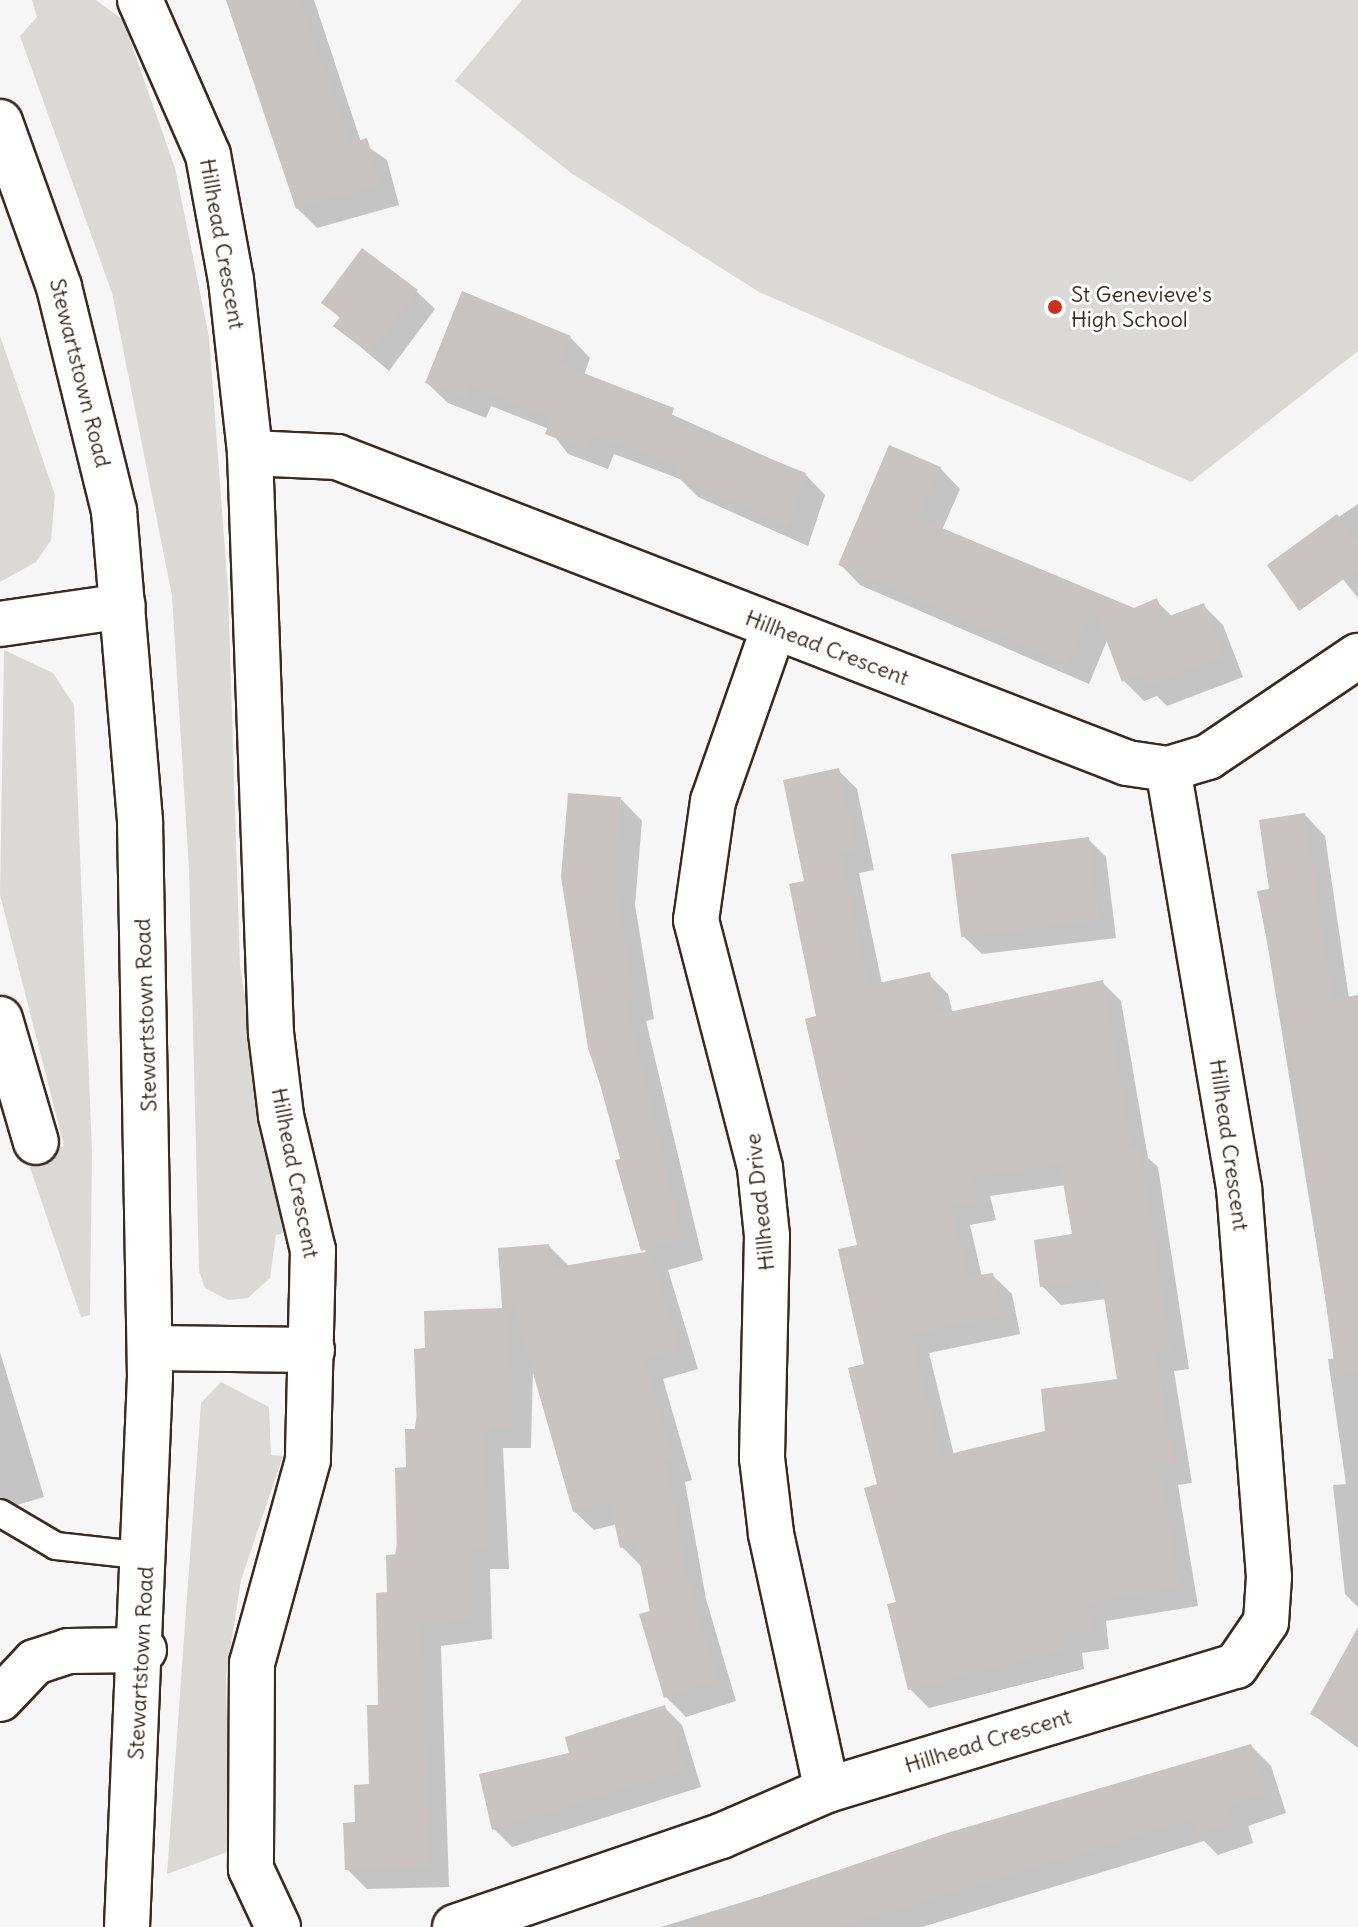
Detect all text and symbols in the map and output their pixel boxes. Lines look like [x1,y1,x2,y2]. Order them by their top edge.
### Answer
street label: Hillhead Crescent [194,157,250,331]
street label: Stewartstown Road [44,276,116,470]
place label: St Genevieve's High School [1071,281,1212,332]
marker: St Genevieve's High School [1046,298,1064,316]
street label: Hillhead Crescent [742,605,912,691]
street label: Stewartstown Road [129,918,163,1112]
street label: Hillhead Crescent [1204,1058,1254,1232]
street label: Hillhead Crescent [266,1086,324,1260]
street label: Hillhead Drive [740,1132,780,1272]
street label: Stewartstown Road [123,1566,159,1760]
street label: Hillhead Crescent [901,1703,1075,1779]

